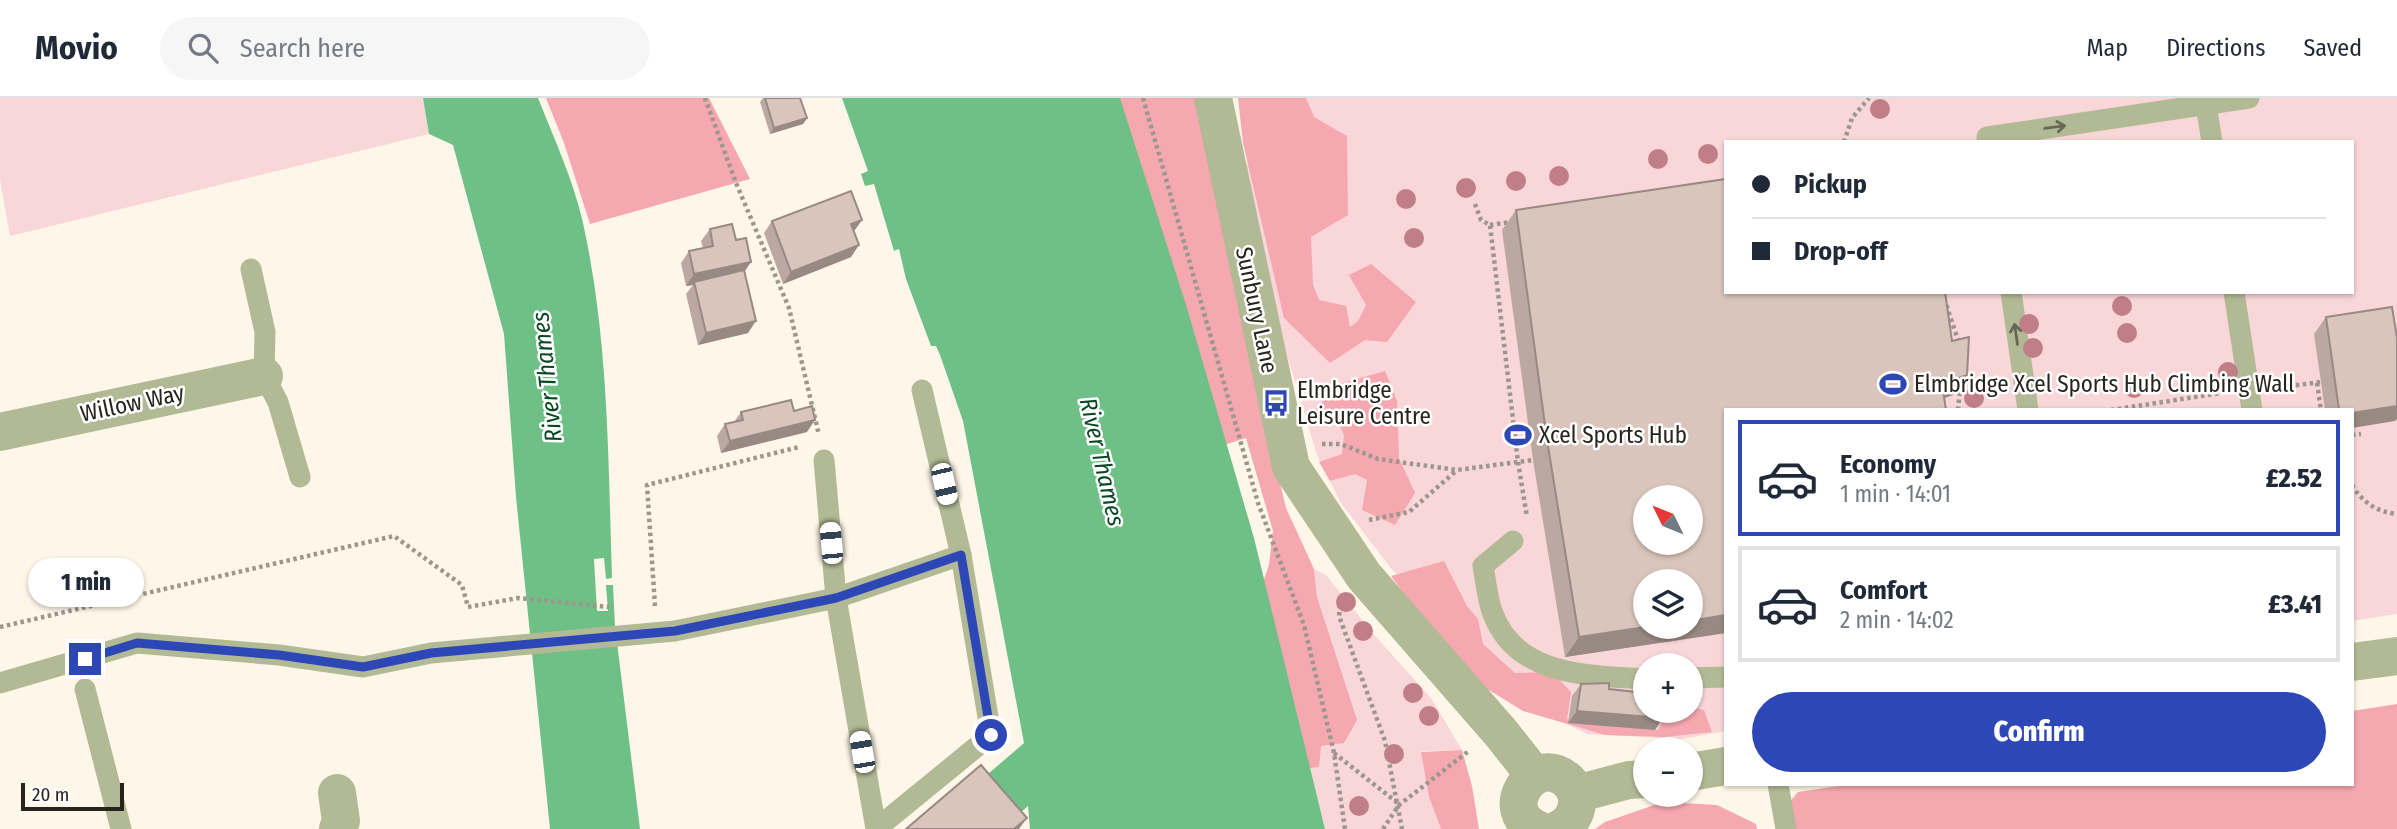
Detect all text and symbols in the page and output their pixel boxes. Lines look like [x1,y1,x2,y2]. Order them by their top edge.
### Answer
search box [160,17,650,80]
text: Movio [35,28,118,68]
icon: search [184,29,222,67]
text: Search here [240,33,365,64]
text: Map [2087,34,2128,62]
text: Directions [2166,34,2265,62]
text: Saved [2303,34,2362,62]
one-way arrow [2043,120,2065,133]
text: Pickup [1794,169,1867,200]
text: Drop-off [1794,236,1887,267]
street label: Sunbury Lane [1230,244,1284,376]
water label: River Thames [526,311,568,443]
one-way arrow [2010,323,2023,346]
sports icon: Elmbridge Xcel Sports Hub Climbing Wall [1878,369,1908,399]
place label: Elmbridge Xcel Sports Hub Climbing Wall [1914,370,2294,398]
place label: Elmbridge Leisure Centre [1297,376,1431,430]
street label: Willow Way [78,378,187,428]
bus stop icon: Elmbridge Leisure Centre [1261,388,1291,418]
water label: River Thames [1074,395,1130,529]
sports icon: Xcel Sports Hub [1503,420,1533,450]
place label: Xcel Sports Hub [1539,421,1687,449]
icon: car [1756,447,1819,510]
text: Economy [1840,449,1936,480]
car [930,461,959,507]
text: £2.52 [2266,463,2322,494]
text: 1 min · 14:01 [1840,480,1951,508]
north arrow [1633,485,1703,555]
map controls [1633,485,1703,807]
car [819,521,844,565]
callout: 1 min [27,558,143,606]
text: 1 min [61,568,111,596]
button: layers [1633,569,1703,639]
icon: car [1756,573,1819,636]
text: Comfort [1840,575,1928,606]
text: £3.41 [2268,589,2322,620]
text: 2 min · 14:02 [1840,606,1954,634]
route end [69,643,101,675]
button: + [1633,653,1703,723]
button: Confirm [1752,692,2326,772]
route start [975,719,1007,751]
car [849,729,876,775]
button: − [1633,737,1703,807]
scale bar [21,780,124,812]
text: 20 m [32,783,69,806]

